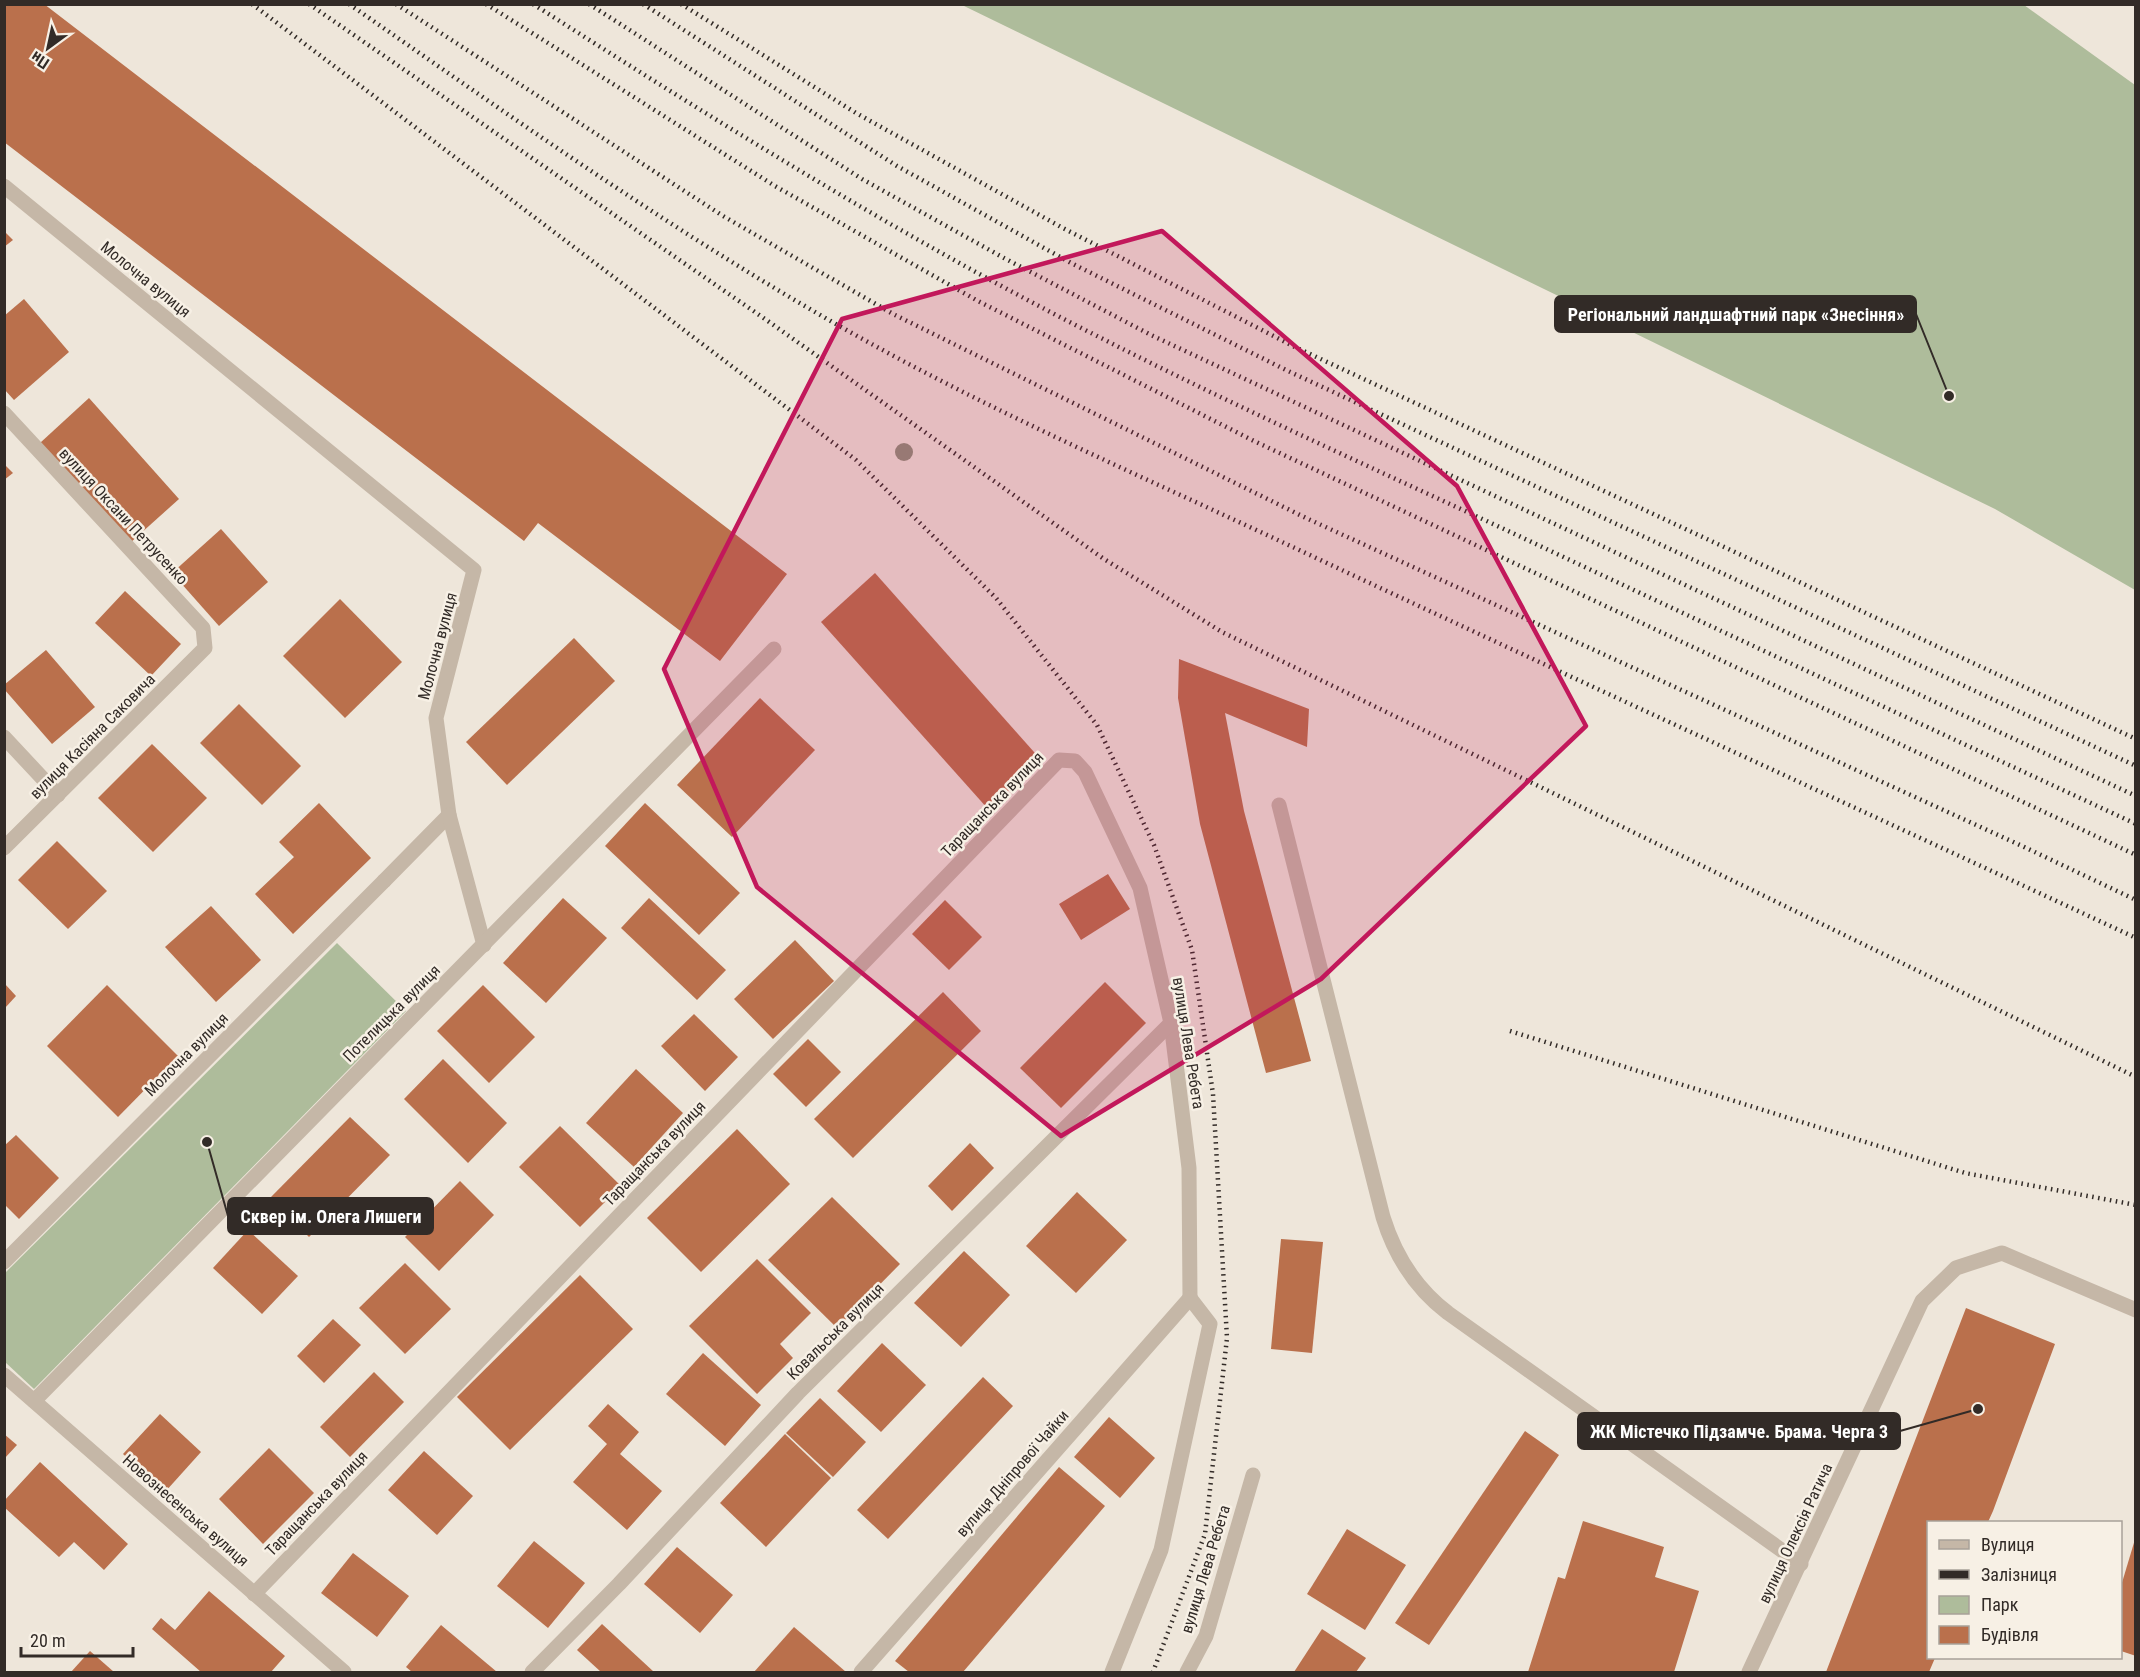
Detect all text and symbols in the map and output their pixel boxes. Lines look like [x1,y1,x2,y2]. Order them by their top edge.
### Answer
north arrow [18,18,78,78]
text: Пн [27,47,53,73]
street label: Молочна вулиця [97,237,194,321]
callout: Регіональний ландшафтний парк «Знесіння» [1555,296,1916,332]
text: Регіональний ландшафтний парк «Знесіння» [1568,304,1904,325]
street label: вулиця Оксани Петрусенко [55,444,192,589]
street label: Молочна вулиця [414,590,461,702]
street label: вулиця Касіяна Саковича [26,670,159,803]
street label: Таращанська вулиця [937,748,1047,861]
street label: Потелицька вулиця [339,961,444,1066]
street label: вулиця Лева Ребета [1169,976,1208,1110]
street label: Молочна вулиця [141,1009,232,1100]
street label: Таращанська вулиця [599,1097,709,1210]
callout: Сквер ім. Олега Лишеги [228,1198,433,1234]
text: Сквер ім. Олега Лишеги [241,1206,421,1227]
street label: Ковальська вулиця [783,1279,888,1384]
street label: вулиця Дніпрової Чайки [952,1406,1073,1541]
callout: ЖК Містечко Підзамче. Брама. Черга 3 [1578,1413,1900,1449]
text: ЖК Містечко Підзамче. Брама. Черга 3 [1590,1421,1888,1442]
street label: Таращанська вулиця [261,1447,371,1560]
street label: Новознесенська вулиця [119,1450,253,1570]
street label: вулиця Олексія Ратича [1755,1460,1836,1606]
street label: вулиця Лева Ребета [1177,1503,1234,1636]
legend [1927,1521,2122,1659]
text: Вулиця [1981,1534,2035,1555]
text: Залізниця [1981,1564,2057,1585]
text: Парк [1981,1594,2019,1615]
scale bar [21,1620,134,1658]
text: Будівля [1981,1624,2039,1645]
text: 20 m [30,1630,65,1651]

